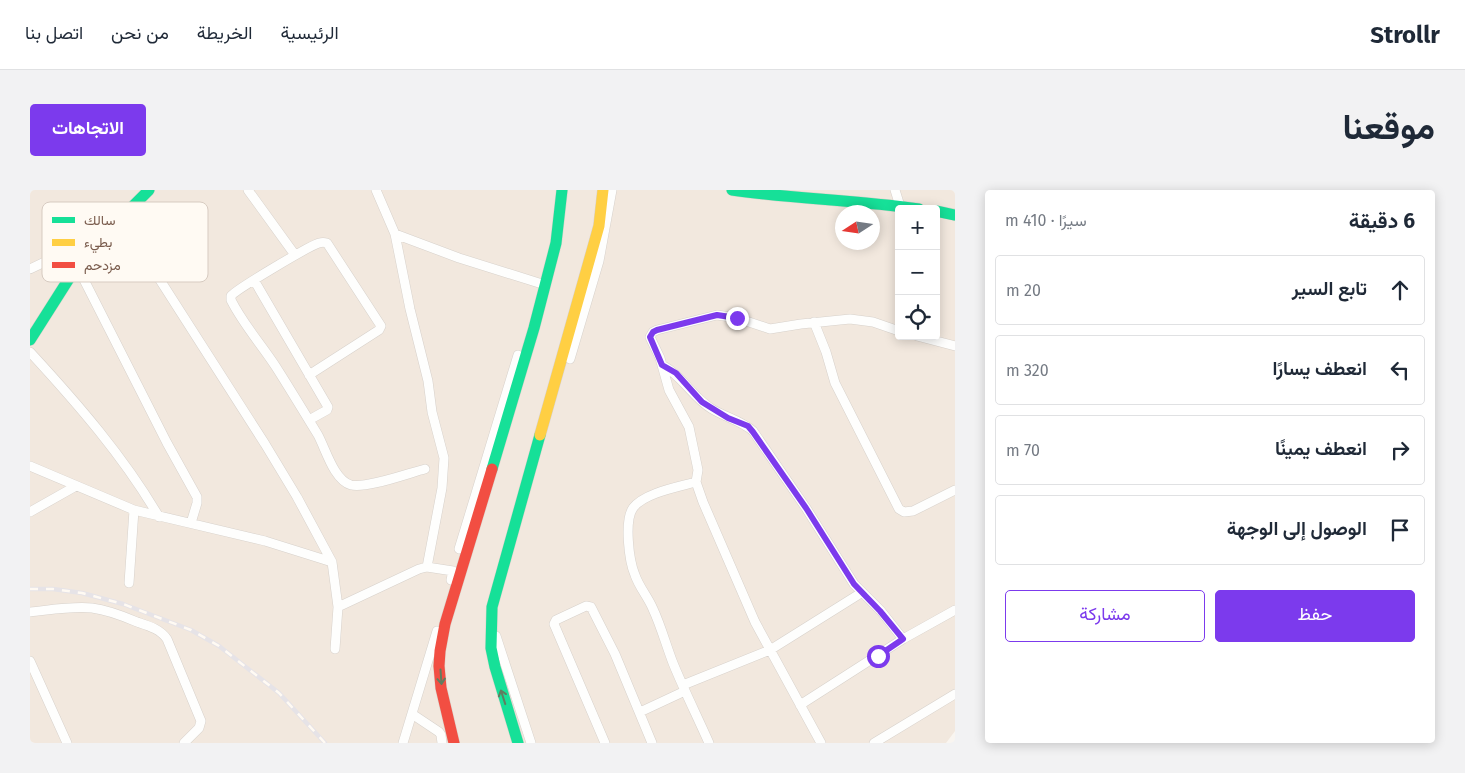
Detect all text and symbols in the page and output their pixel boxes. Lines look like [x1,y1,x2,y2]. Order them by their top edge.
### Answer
text: Strollr [1370,21,1440,49]
text: اتصل بنا [25,22,83,44]
text: من نحن [111,22,169,44]
text: الخريطة [197,22,253,44]
text: الرئيسية [281,22,339,44]
button: الاتجاهات [30,104,146,156]
text: موقعنا [1342,106,1435,148]
legend [42,202,208,282]
north arrow [835,205,880,250]
map controls [895,205,940,340]
button: + [895,205,940,250]
text: 6 دقيقة [1349,208,1415,234]
text: سيرًا · 410 m [1005,211,1087,230]
text: سالك [84,212,115,229]
text: بطيء [84,234,112,254]
button: − [895,250,940,295]
text: مزدحم [84,257,121,274]
icon: ahead [1386,276,1414,304]
text: تابع السير [1292,277,1367,300]
text: 20 m [1006,281,1041,300]
button: locate [895,295,940,340]
route end [726,307,749,330]
icon: left [1386,356,1414,384]
text: انعطف يسارًا [1273,357,1367,380]
text: 320 m [1006,361,1049,380]
icon: right [1386,436,1414,464]
text: انعطف يمينًا [1275,437,1367,460]
text: 70 m [1006,441,1040,460]
icon: arrive [1386,516,1414,544]
text: الوصول إلى الوجهة [1227,517,1367,540]
button: مشاركة [1005,590,1205,642]
button: حفظ [1215,590,1415,642]
route start [867,645,890,668]
one-way arrow [436,669,445,685]
one-way arrow [498,689,507,705]

